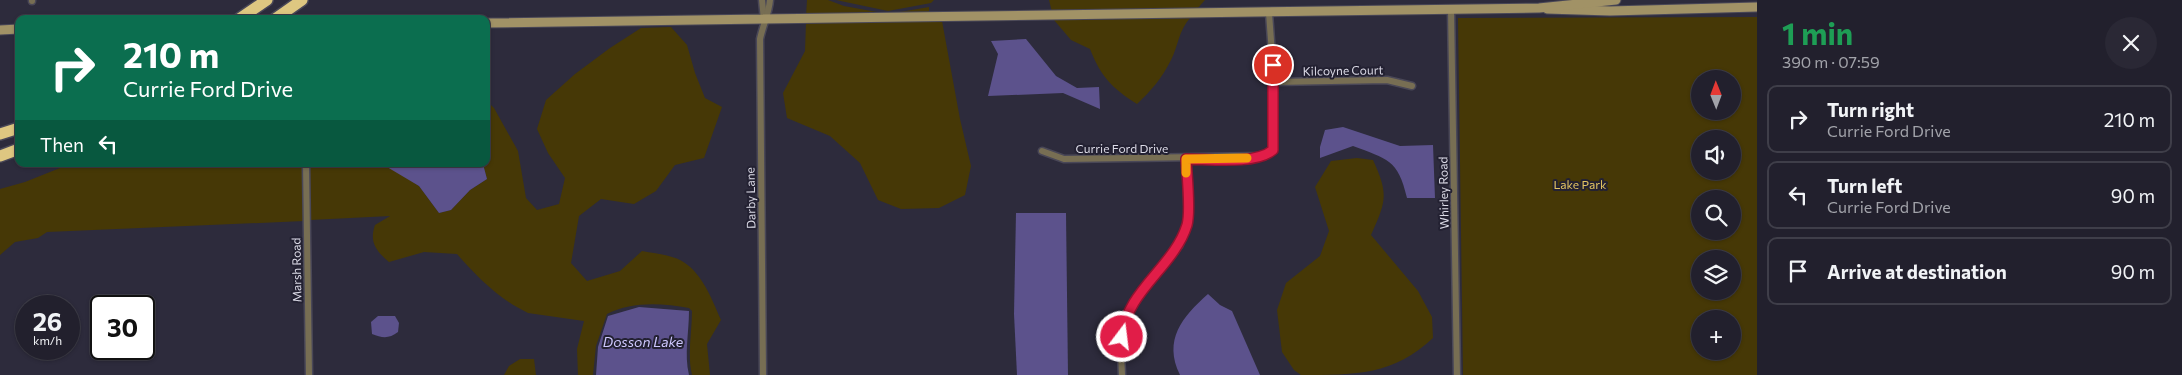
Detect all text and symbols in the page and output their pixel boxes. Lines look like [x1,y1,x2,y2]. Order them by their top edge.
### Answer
text: 1 min [1782,14,1853,51]
button: close [2105,17,2157,69]
text: 210 m [123,32,219,75]
icon: right [40,35,105,100]
pin [1252,44,1294,86]
icon: arrive [1259,51,1287,79]
text: 390 m · 07:59 [1782,52,1880,71]
street label: Kilcoyne Court [1303,62,1383,78]
north arrow [1691,70,1741,120]
map controls [1691,70,1741,360]
text: Currie Ford Drive [123,75,293,102]
text: Turn right [1827,98,1914,121]
icon: right [1784,105,1812,133]
text: 210 m [2104,108,2155,131]
text: Currie Ford Drive [1827,121,1951,140]
icon: left [94,130,122,158]
button: sound [1691,130,1741,180]
text: Then [40,133,84,156]
street label: Currie Ford Drive [1076,141,1168,155]
street label: Whirley Road [1435,156,1451,229]
street label: Darby Lane [742,167,758,229]
text: Turn left [1827,174,1902,197]
park label: Lake Park [1553,177,1607,191]
icon: left [1784,181,1812,209]
text: 90 m [2111,184,2155,207]
button: search [1691,190,1741,240]
text: Currie Ford Drive [1827,197,1951,216]
street label: Marsh Road [288,237,304,303]
button: layers [1691,250,1741,300]
icon: arrive [1784,257,1812,285]
text: Arrive at destination [1827,260,2007,283]
text: 90 m [2111,260,2155,283]
speed limit sign: 30 [90,295,155,360]
text: 26 [33,306,62,336]
position arrow [1095,310,1147,362]
button: + [1691,310,1741,360]
text: km/h [33,333,62,347]
water label: Dosson Lake [603,333,684,350]

